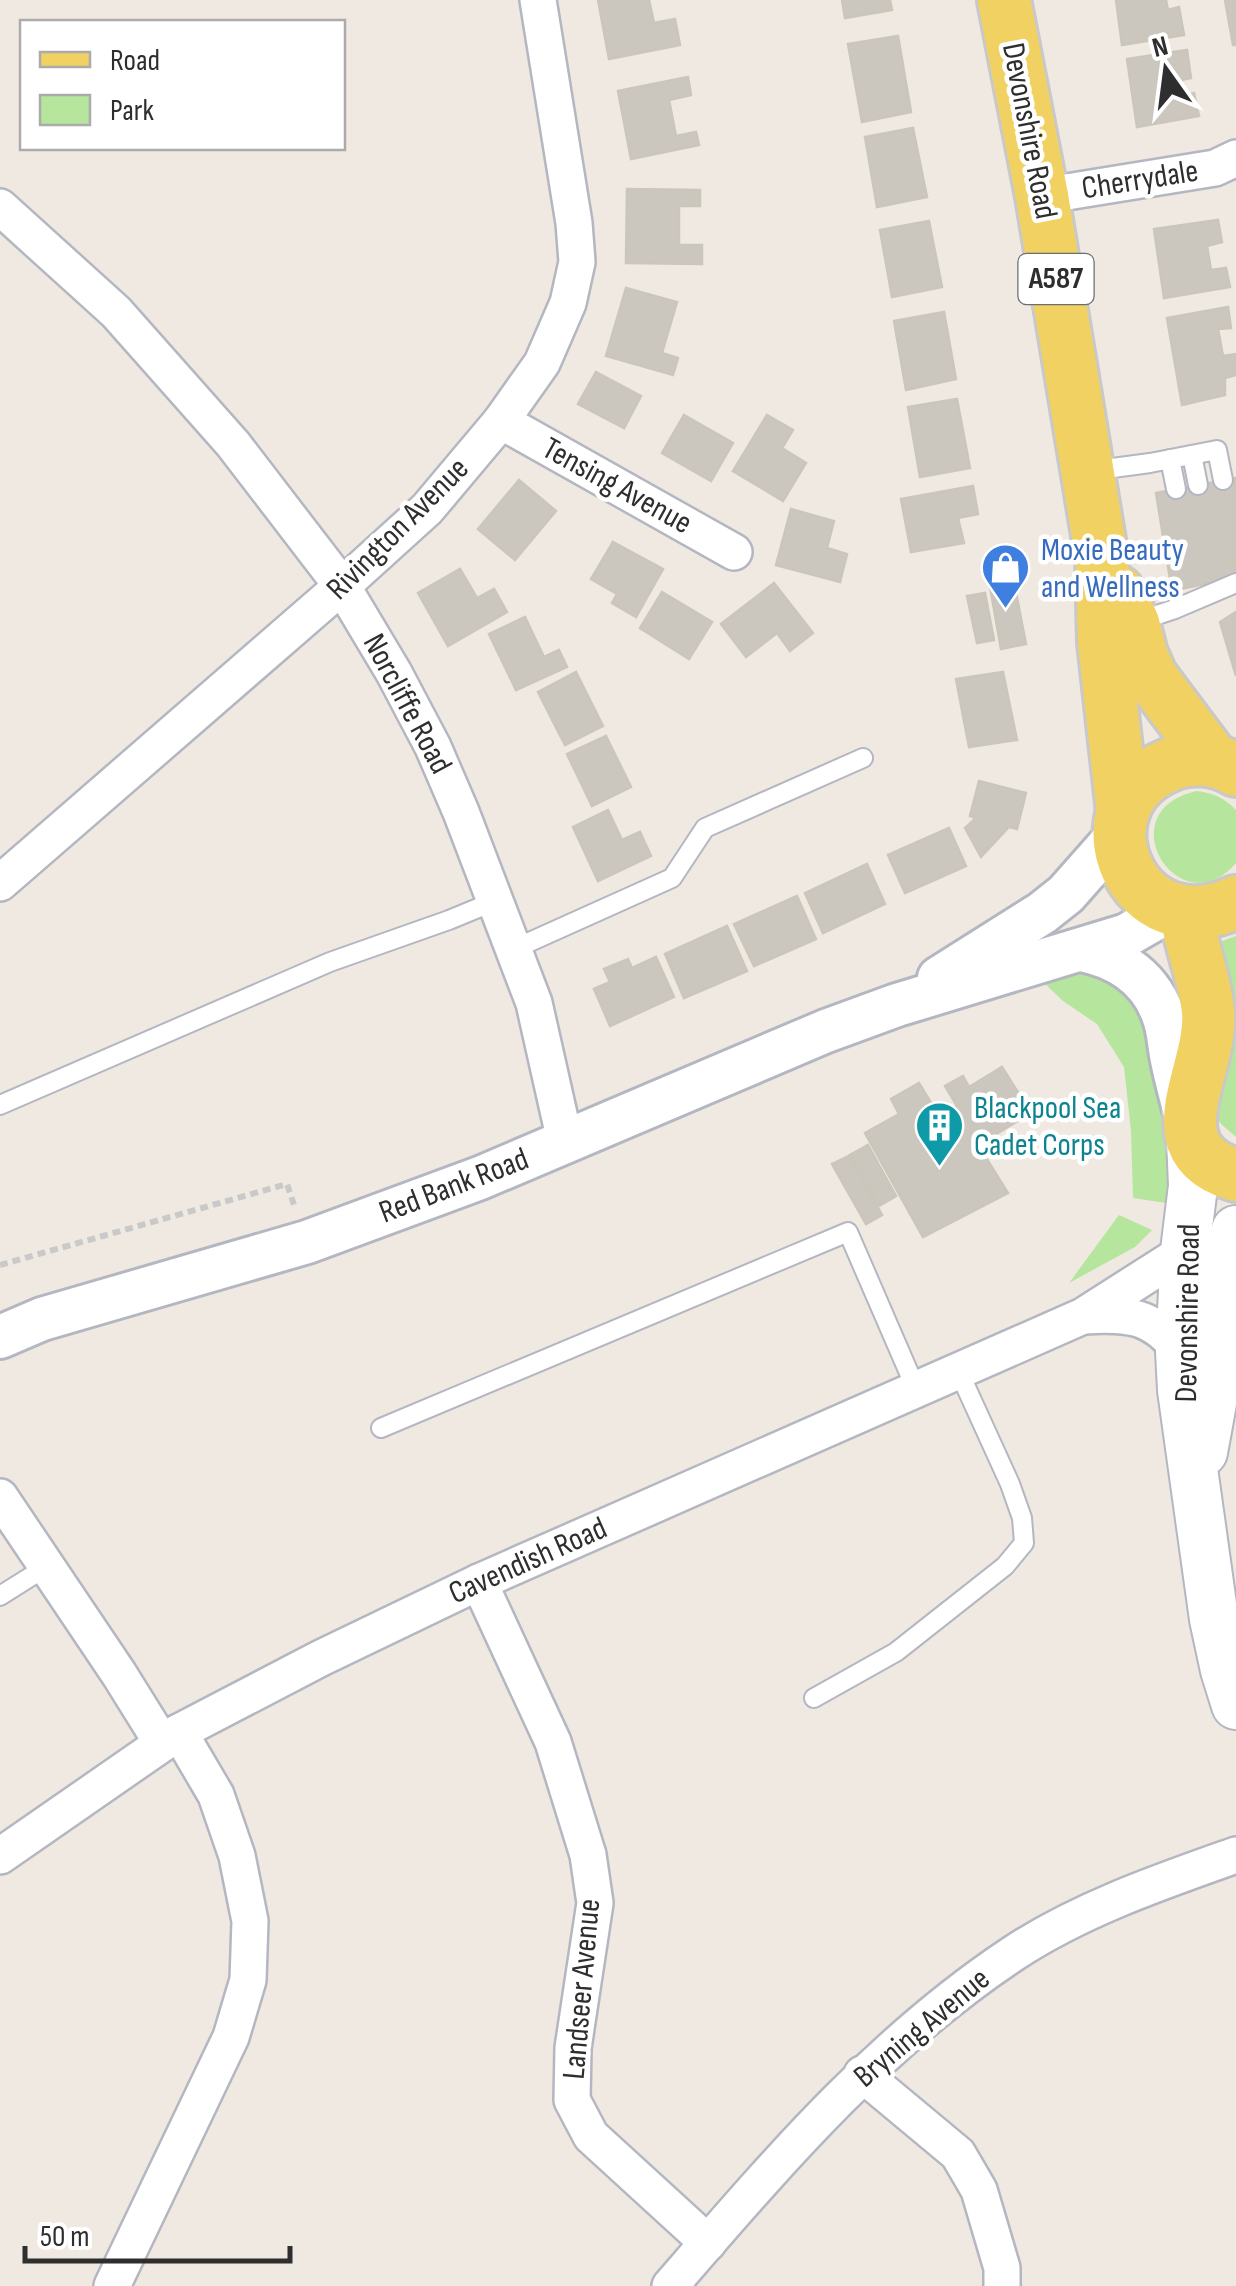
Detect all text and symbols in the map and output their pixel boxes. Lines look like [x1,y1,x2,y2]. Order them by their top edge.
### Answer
legend [20,20,345,150]
north arrow [1116,20,1216,120]
text: N [1149,29,1172,65]
street label: Devonshire Road [993,40,1065,222]
text: Road [110,43,160,79]
text: Park [110,93,154,129]
street label: Cherrydale [1079,152,1201,208]
road number: A587 [1018,254,1094,304]
street label: Tensing Avenue [536,429,698,543]
street label: Rivington Avenue [319,450,477,608]
place label: Moxie Beauty and Wellness [1041,531,1184,607]
shop icon: Moxie Beauty and Wellness [980,542,1032,610]
street label: Norcliffe Road [354,627,460,781]
place label: Blackpool Sea Cadet Corps [974,1089,1121,1165]
building icon: Blackpool Sea Cadet Corps [913,1100,965,1168]
street label: Red Bank Road [374,1140,534,1232]
street label: Devonshire Road [1167,1223,1209,1403]
street label: Cavendish Road [443,1509,613,1613]
street label: Landseer Avenue [555,1897,609,2081]
street label: Bryning Avenue [846,1960,998,2096]
scale bar [25,2201,290,2263]
text: 50 m [40,2219,89,2255]

